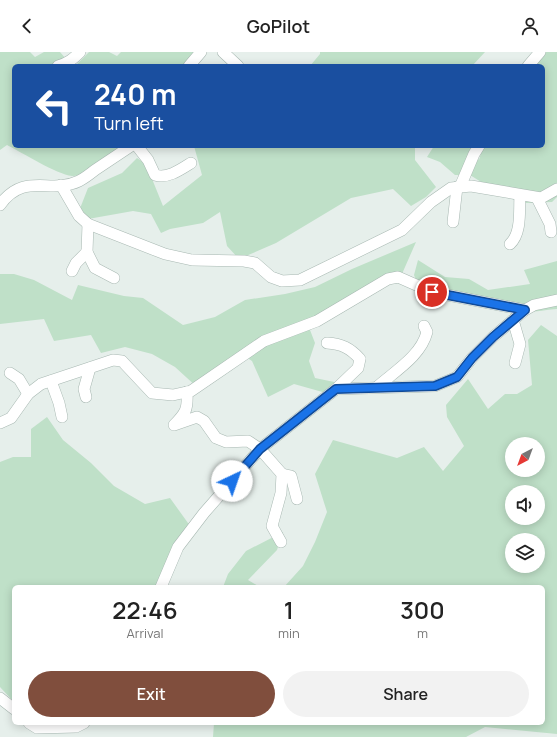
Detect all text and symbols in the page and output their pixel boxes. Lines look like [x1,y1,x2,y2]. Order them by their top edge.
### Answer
text: GoPilot [247,14,310,38]
icon: back [16,15,38,37]
icon: person [519,15,541,37]
text: 240 m [94,75,176,113]
icon: left [28,80,80,132]
text: Turn left [94,111,164,135]
pin [415,275,449,309]
icon: arrive [421,281,443,303]
north arrow [505,437,545,477]
map controls [505,437,545,573]
position arrow [211,460,253,502]
button: sound [505,485,545,525]
button: layers [505,533,545,573]
text: 22:46 [112,593,178,626]
text: 1 [284,593,294,626]
text: 300 [400,593,445,626]
text: Arrival [126,624,164,642]
text: min [278,624,300,642]
text: m [417,624,428,642]
button: Exit [28,671,275,717]
button: Share [283,671,529,717]

